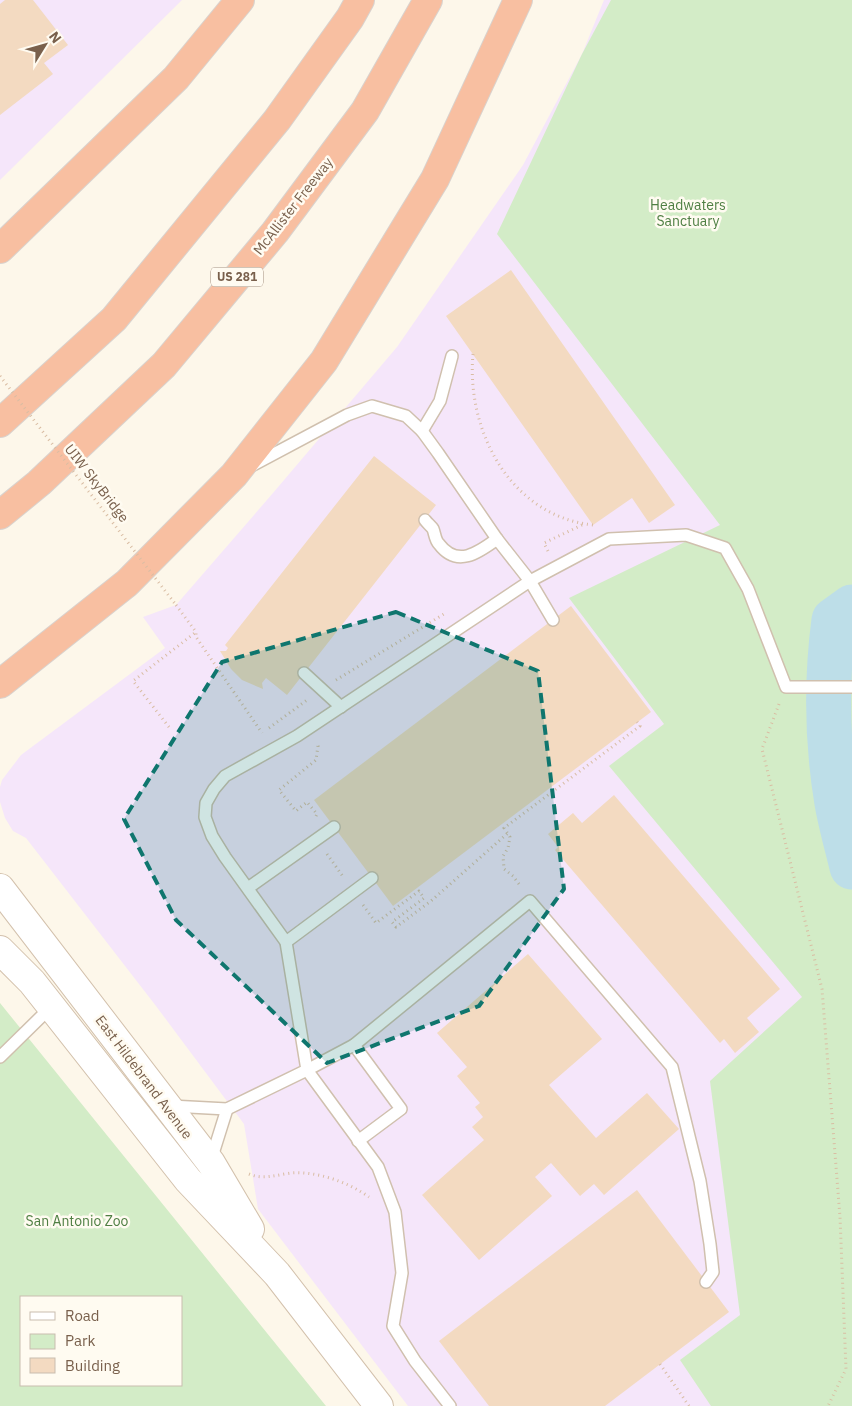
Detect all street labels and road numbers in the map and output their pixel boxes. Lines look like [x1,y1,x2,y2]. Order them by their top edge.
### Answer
street label: McAllister Freeway [249,153,337,259]
road number: US 281 [211,268,263,286]
street label: UIW SkyBridge [61,440,133,526]
street label: East Hildebrand Avenue [92,1012,197,1143]

